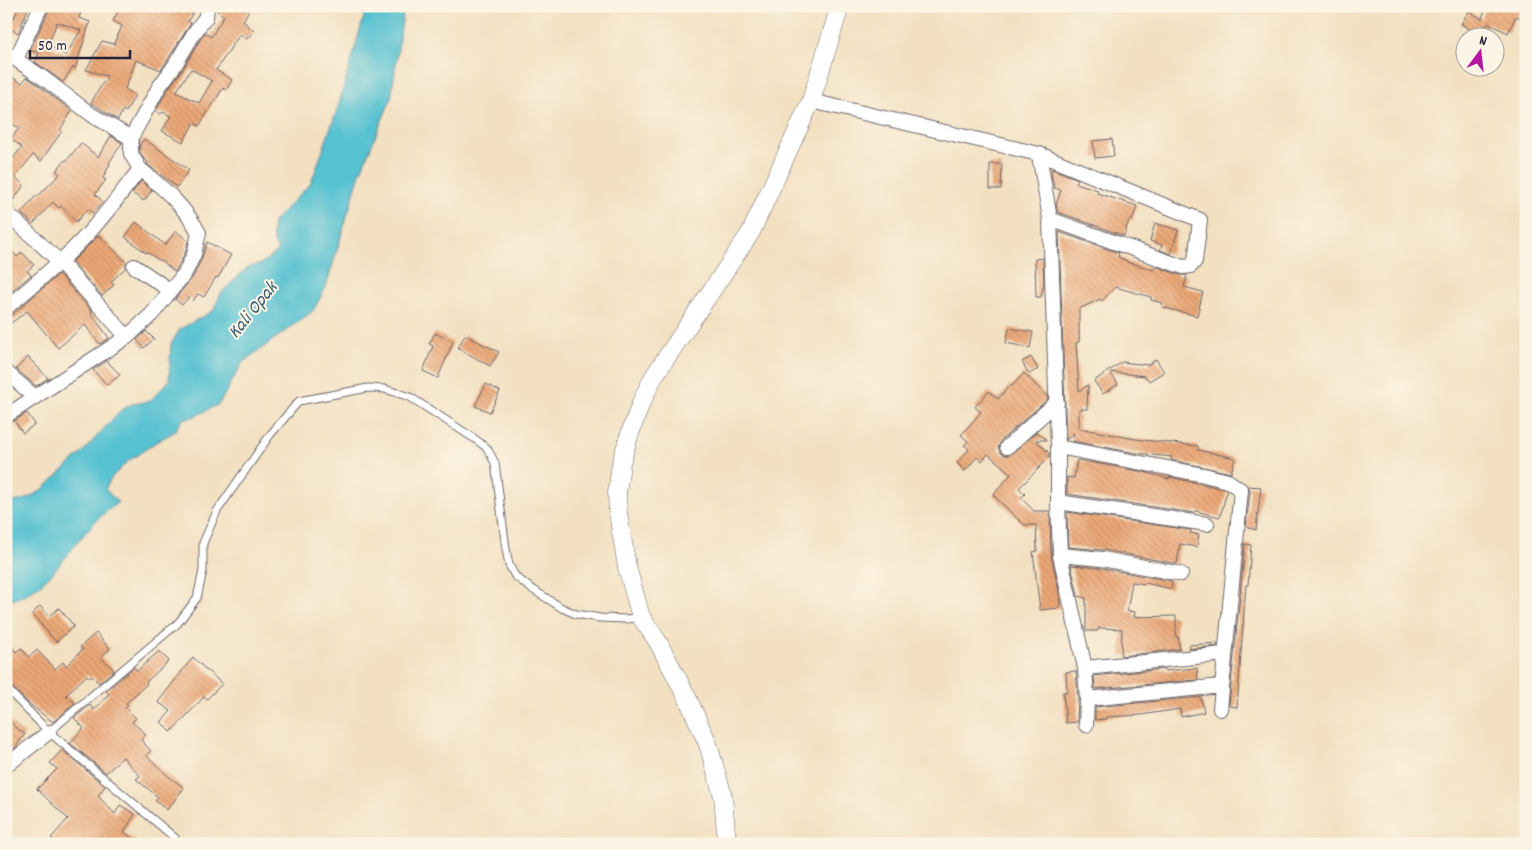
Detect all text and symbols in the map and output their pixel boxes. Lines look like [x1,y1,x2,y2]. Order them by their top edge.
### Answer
scale bar [30,28,130,60]
north arrow [1454,28,1504,78]
text: N [1477,31,1489,52]
text: 50 m [38,36,67,58]
water label: Kali Opak [223,275,287,345]

